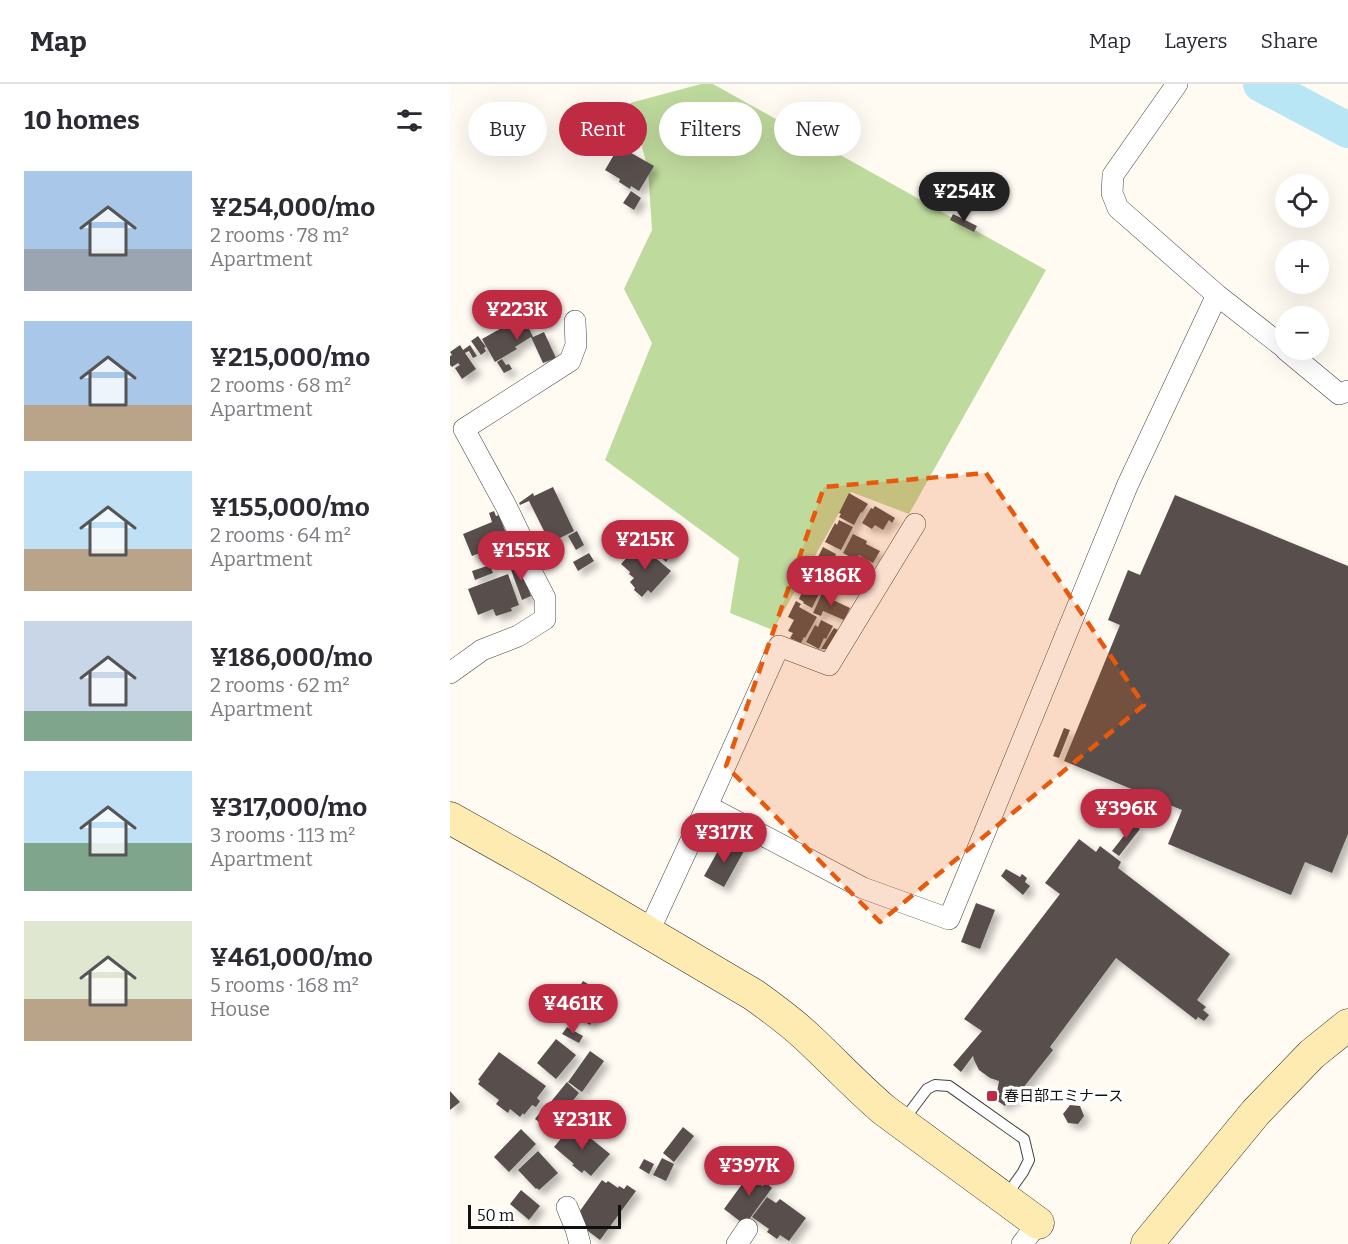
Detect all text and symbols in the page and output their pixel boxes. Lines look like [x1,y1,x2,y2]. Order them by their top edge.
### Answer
text: Map [30,25,87,58]
text: Map [1089,28,1131,54]
text: Layers [1164,28,1228,54]
text: Share [1261,28,1318,54]
chip: Buy [468,102,547,156]
chip: Rent [559,102,647,156]
chip: Filters [659,102,762,156]
chip: New [774,102,861,156]
icon: filters [393,104,426,137]
text: 10 homes [24,105,140,136]
pin: ¥254K [922,172,1006,223]
map controls [1275,174,1329,360]
button: locate [1275,174,1329,228]
text: ¥254K [933,179,995,203]
text: ¥254,000/mo [210,192,375,223]
icon: home [72,195,144,267]
text: 2 rooms · 78 m² [210,223,349,247]
button: + [1275,240,1329,294]
text: Apartment [210,247,313,271]
pin: ¥223K [475,290,559,341]
text: ¥223K [486,297,548,321]
button: − [1275,306,1329,360]
text: ¥215,000/mo [210,342,370,373]
icon: home [72,345,144,417]
text: 2 rooms · 68 m² [210,373,351,397]
text: Apartment [210,397,313,421]
text: ¥155,000/mo [210,492,370,523]
icon: home [72,495,144,567]
pin: ¥215K [603,520,687,571]
text: 2 rooms · 64 m² [210,523,351,547]
text: ¥215K [615,527,675,551]
pin: ¥155K [479,531,563,582]
text: ¥155K [492,538,550,562]
text: Apartment [210,547,313,571]
pin: ¥186K [789,556,873,607]
text: ¥186K [801,563,861,587]
text: ¥186,000/mo [210,642,373,673]
icon: home [72,645,144,717]
text: 2 rooms · 62 m² [210,673,350,697]
text: Apartment [210,697,313,721]
pin: ¥396K [1084,789,1168,840]
text: ¥317,000/mo [210,792,367,823]
icon: home [72,795,144,867]
text: ¥396K [1095,796,1157,820]
pin: ¥317K [682,813,766,864]
text: ¥317K [695,820,753,844]
text: 3 rooms · 113 m² [210,823,355,847]
text: Apartment [210,847,313,871]
text: ¥461,000/mo [210,942,373,973]
icon: home [72,945,144,1017]
text: 5 rooms · 168 m² [210,973,359,997]
pin: ¥461K [531,984,615,1035]
text: ¥461K [543,991,603,1015]
text: House [210,997,270,1021]
place label: 春日部エミナース [1004,1087,1123,1105]
marker: 春日部エミナース [985,1089,999,1103]
pin: ¥231K [540,1100,624,1151]
text: ¥231K [552,1107,612,1131]
pin: ¥397K [707,1146,791,1197]
text: ¥397K [718,1153,780,1177]
scale bar [468,1202,621,1230]
text: 50 m [477,1206,514,1225]

